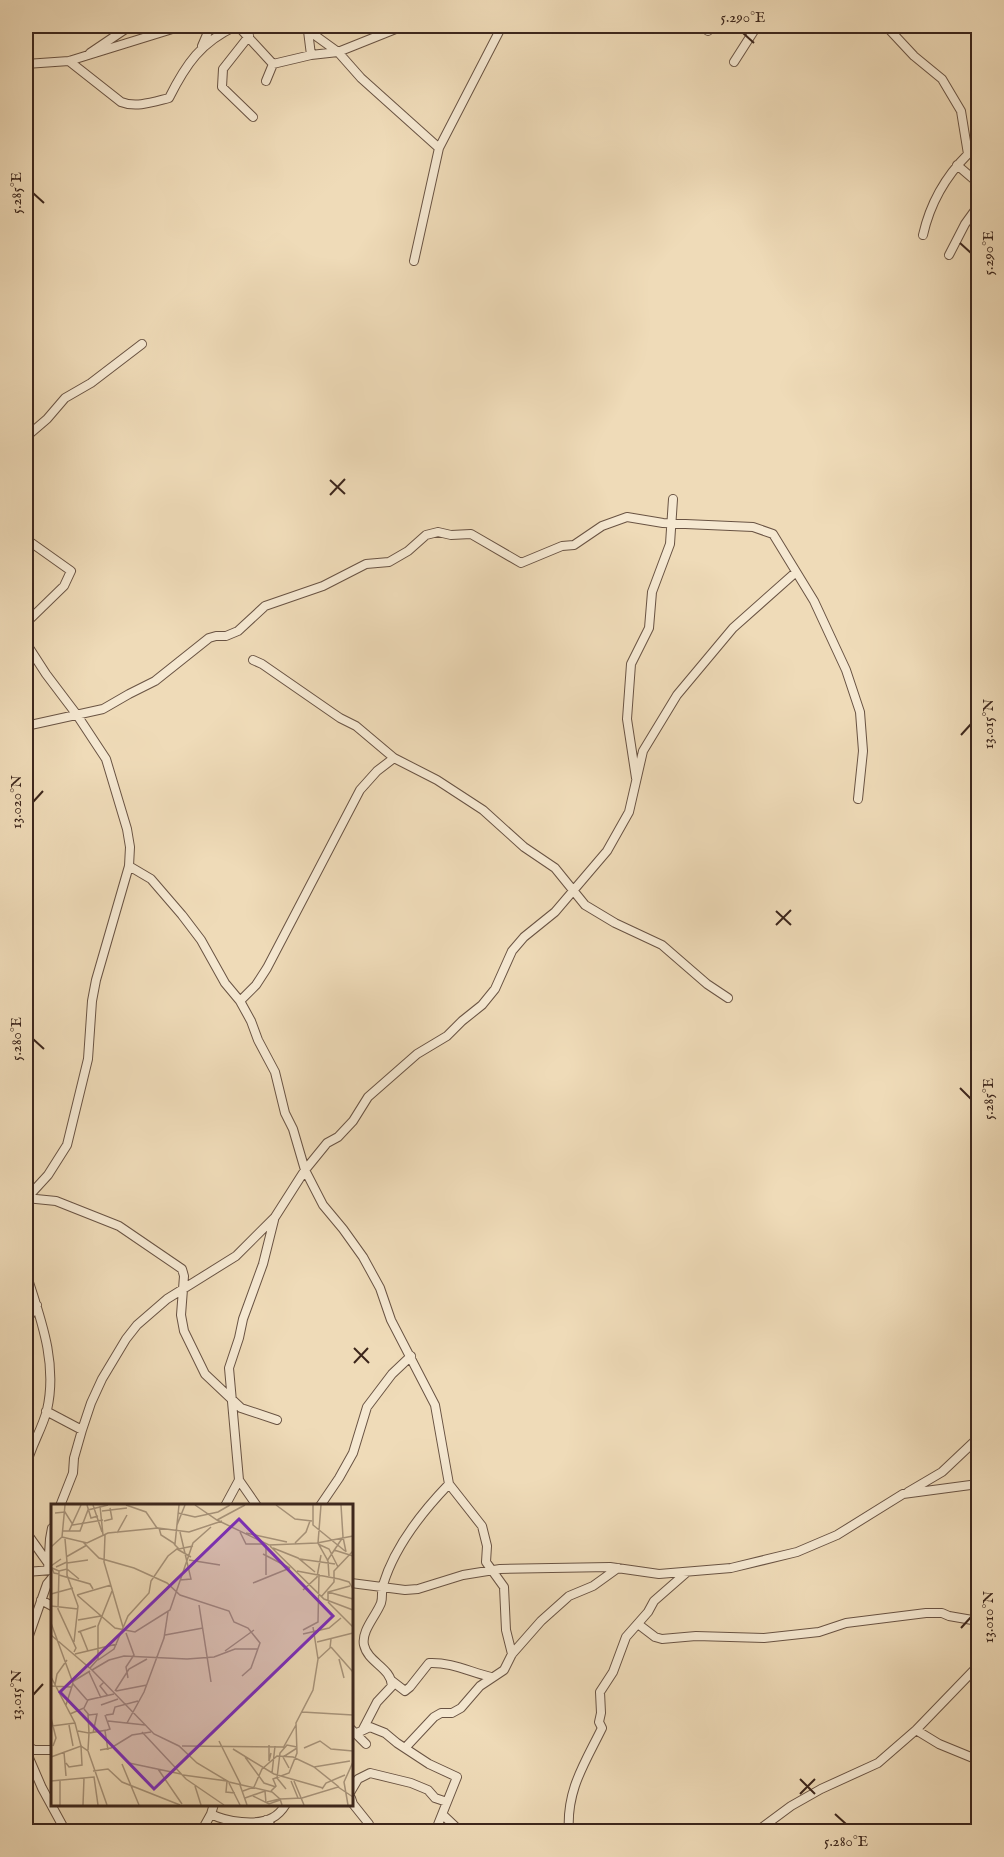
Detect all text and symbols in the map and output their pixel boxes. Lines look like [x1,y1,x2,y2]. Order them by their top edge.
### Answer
text: 5.290°E [721,8,765,27]
text: 5.285°E [7,172,26,214]
text: 5.290°E [979,231,998,275]
text: 13.015°N [979,699,998,749]
text: 13.020°N [7,775,26,829]
text: 5.280°E [7,1017,26,1061]
text: 5.285°E [979,1078,998,1120]
inset map [51,1504,352,1806]
text: 13.010°N [979,1591,998,1643]
text: 13.015°N [7,1670,26,1720]
text: 5.280°E [824,1832,868,1851]

